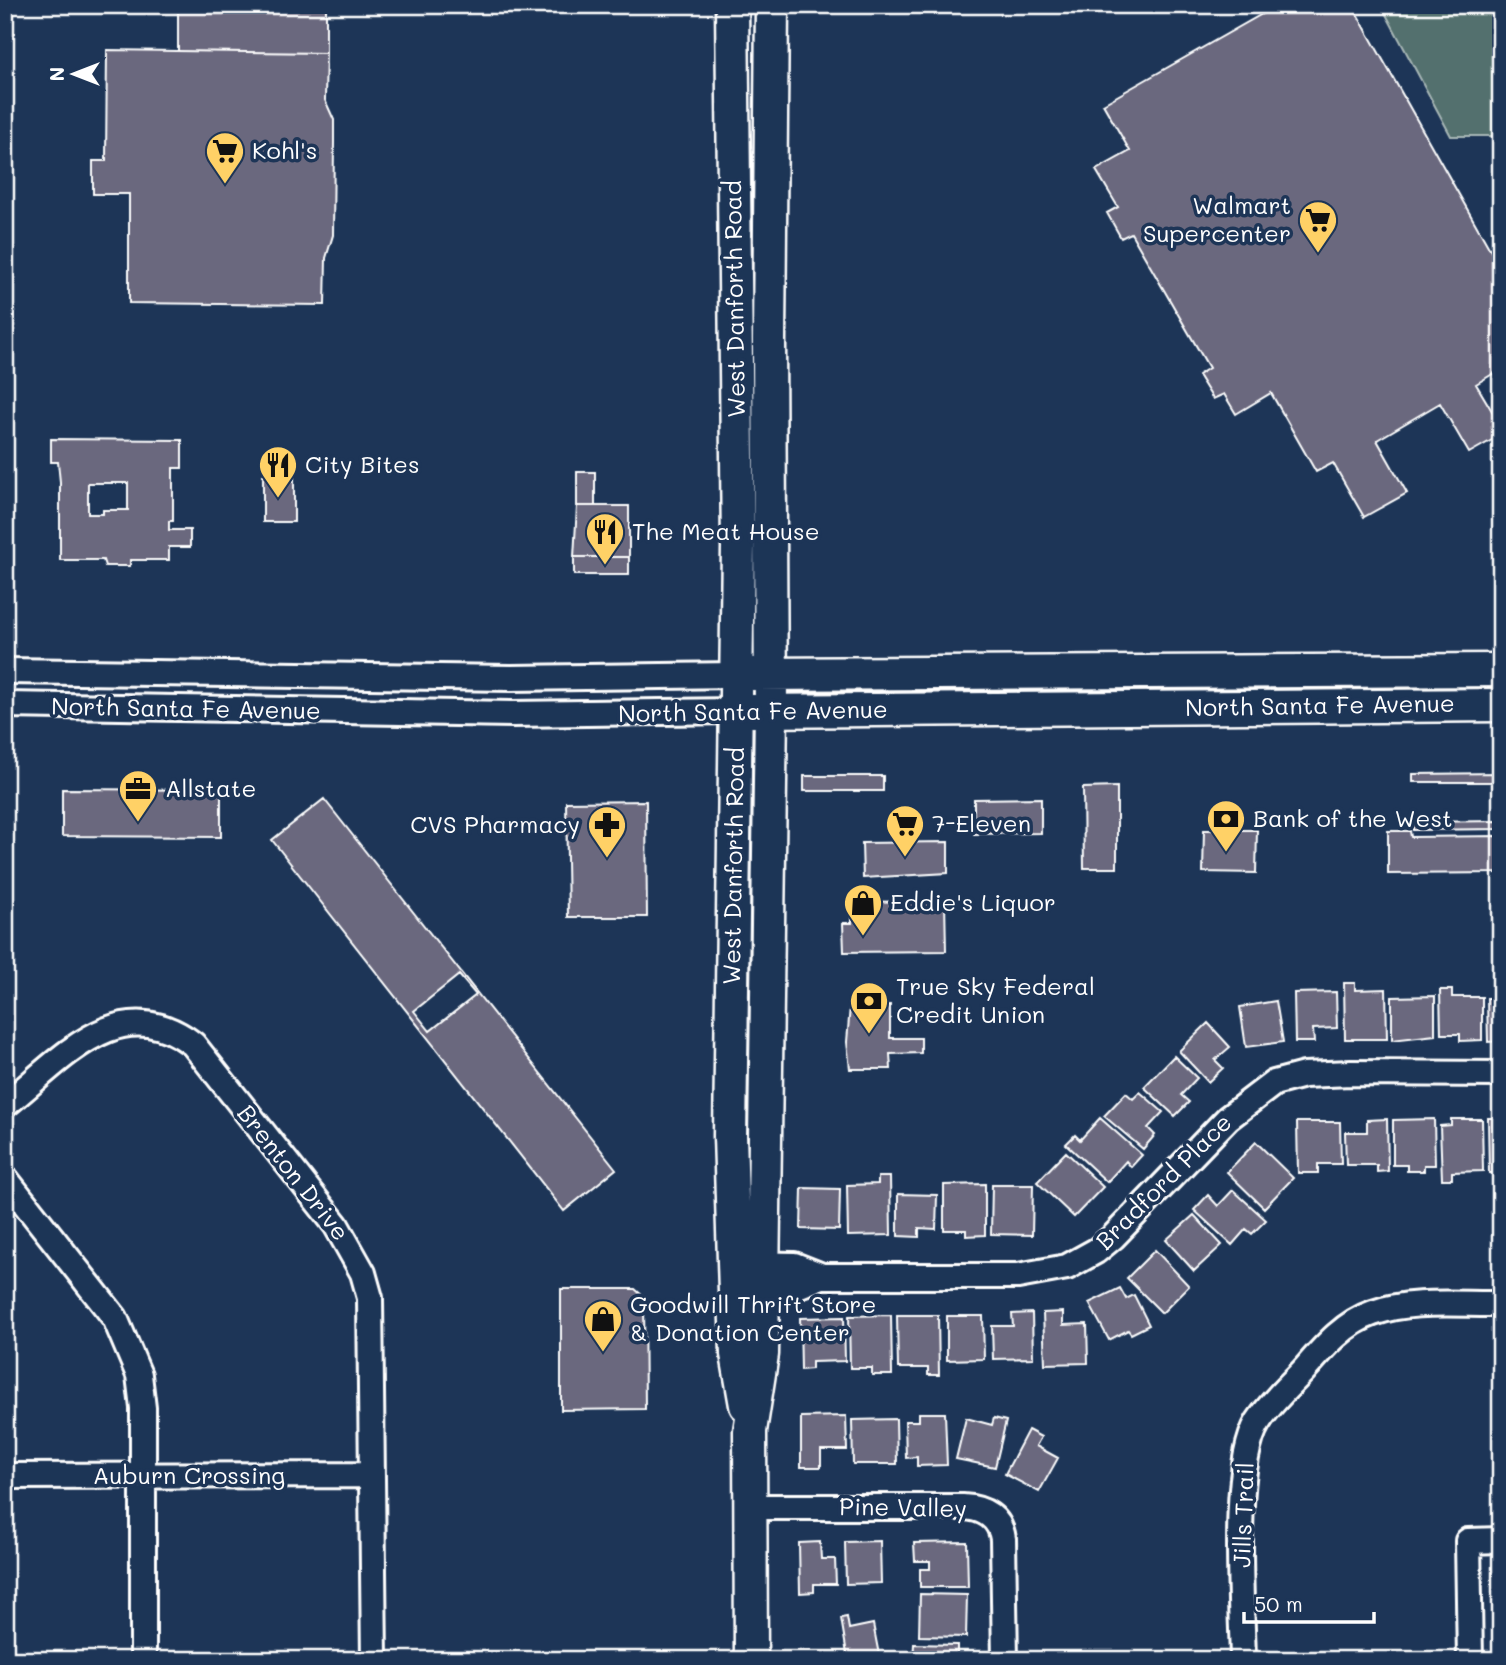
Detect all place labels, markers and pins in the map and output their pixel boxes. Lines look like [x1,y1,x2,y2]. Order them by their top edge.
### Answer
supermarket icon: Kohl's [204,130,246,185]
place label: Kohl's [252,134,317,165]
place label: Walmart Supercenter [1143,189,1291,248]
supermarket icon: Walmart Supercenter [1297,199,1339,254]
restaurant icon: City Bites [257,444,299,499]
place label: City Bites [305,448,420,479]
restaurant icon: The Meat House [584,511,626,566]
place label: The Meat House [632,515,820,546]
office icon: Allstate [117,768,159,823]
place label: Allstate [165,772,256,803]
bank icon: Bank of the West [1205,798,1247,853]
place label: Bank of the West [1253,802,1453,833]
supermarket icon: 7-Eleven [884,803,926,858]
pharmacy icon: CVS Pharmacy [586,804,628,859]
place label: 7-Eleven [932,807,1031,838]
place label: CVS Pharmacy [410,808,580,839]
shop icon: Eddie's Liquor [842,882,884,937]
place label: Eddie's Liquor [890,886,1056,917]
place label: True Sky Federal Credit Union [896,970,1095,1029]
bank icon: True Sky Federal Credit Union [848,980,890,1035]
place label: Goodwill Thrift Store & Donation Center [630,1288,876,1347]
shop icon: Goodwill Thrift Store & Donation Center [582,1298,624,1353]

